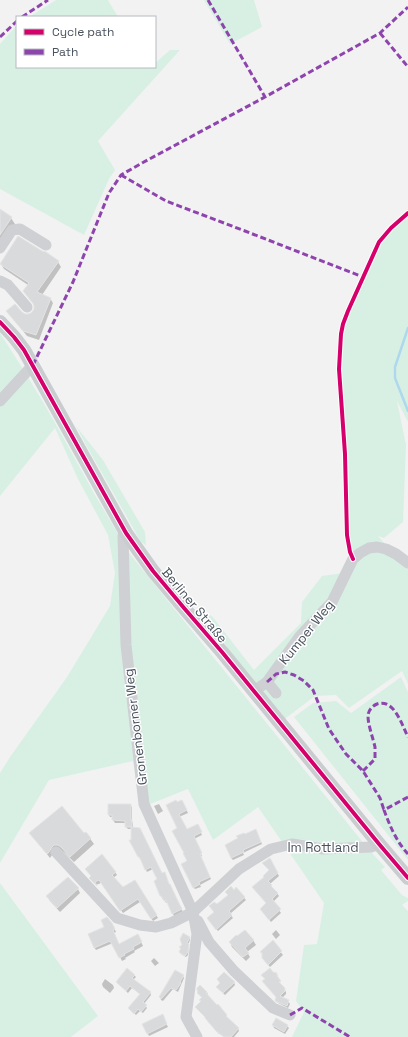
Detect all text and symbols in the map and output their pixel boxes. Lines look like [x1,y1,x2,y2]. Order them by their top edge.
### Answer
legend [16,16,156,68]
text: Cycle path [52,24,114,40]
text: Path [52,44,78,60]
street label: Berliner Straße [158,564,231,647]
street label: Kumper Weg [275,597,338,668]
street label: Gronenborner Weg [120,668,151,786]
street label: Im Rottland [287,839,359,856]

